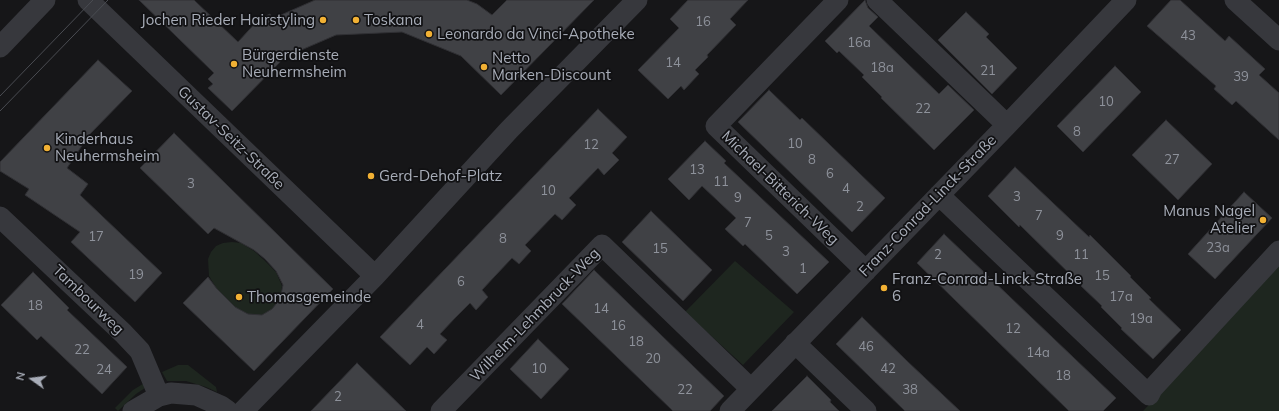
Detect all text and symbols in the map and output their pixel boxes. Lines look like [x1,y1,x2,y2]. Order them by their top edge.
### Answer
place label: Jochen Rieder Hairstyling [141,11,315,29]
place label: Toskana [364,11,422,29]
house number: 16 [695,14,711,30]
marker: Jochen Rieder Hairstyling [318,15,328,25]
marker: Toskana [351,15,361,25]
place label: Leonardo da Vinci-Apotheke [437,25,635,43]
house number: 43 [1180,28,1196,44]
marker: Leonardo da Vinci-Apotheke [424,29,434,39]
house number: 16a [847,35,871,51]
place label: Bürgerdienste Neuhermsheim [242,46,347,81]
place label: Netto Marken-Discount [492,49,611,84]
house number: 14 [665,55,681,71]
marker: Bürgerdienste Neuhermsheim [229,59,239,69]
house number: 18a [870,60,894,76]
marker: Netto Marken-Discount [479,62,489,72]
house number: 21 [980,63,996,79]
house number: 39 [1233,69,1249,85]
street label: Gustav-Seitz-Straße [174,82,288,194]
house number: 10 [1098,94,1114,110]
house number: 22 [915,101,931,117]
house number: 8 [1073,124,1081,140]
street label: Michael-Bitterich-Weg [718,127,842,249]
place label: Kinderhaus Neuhermsheim [55,130,160,165]
street label: Franz-Conrad-Linck-Straße [856,131,1000,281]
house number: 10 [787,136,803,152]
house number: 12 [583,137,599,153]
marker: Kinderhaus Neuhermsheim [42,143,52,153]
house number: 8 [808,152,816,168]
house number: 27 [1164,152,1180,168]
house number: 13 [689,162,705,178]
house number: 6 [826,166,834,182]
place label: Gerd-Dehof-Platz [379,167,502,185]
marker: Gerd-Dehof-Platz [366,171,376,181]
house number: 11 [713,174,729,190]
house number: 3 [187,176,195,192]
house number: 4 [842,181,850,197]
house number: 10 [540,183,556,199]
house number: 3 [1013,189,1021,205]
house number: 9 [734,190,742,206]
house number: 2 [856,199,864,215]
place label: Manus Nagel Atelier [1163,202,1255,237]
house number: 7 [1035,208,1043,224]
house number: 7 [744,215,752,231]
marker: Manus Nagel Atelier [1258,215,1268,225]
house number: 5 [765,228,773,244]
house number: 9 [1056,228,1064,244]
house number: 17 [88,229,104,245]
house number: 8 [499,231,507,247]
house number: 23a [1206,240,1230,256]
house number: 15 [652,241,668,257]
street label: Wilhelm-Lehmbruck-Weg [466,244,604,386]
house number: 3 [782,244,790,260]
house number: 2 [934,247,942,263]
house number: 11 [1073,247,1089,263]
street label: Tambourweg [49,261,127,339]
house number: 1 [799,261,807,277]
house number: 19 [128,267,144,283]
house number: 15 [1094,268,1110,284]
place label: Franz-Conrad-Linck-Straße 6 [892,270,1082,305]
house number: 6 [457,274,465,290]
marker: Franz-Conrad-Linck-Straße 6 [879,283,889,293]
place label: Thomasgemeinde [247,288,371,306]
house number: 17a [1109,289,1133,305]
marker: Thomasgemeinde [234,292,244,302]
house number: 18 [27,298,43,314]
house number: 14 [593,301,609,317]
house number: 19a [1129,311,1153,327]
house number: 4 [416,317,424,333]
house number: 16 [610,318,626,334]
house number: 12 [1005,321,1021,337]
house number: 18 [628,334,644,350]
house number: 46 [858,339,874,355]
house number: 22 [74,342,90,358]
house number: 14a [1026,345,1050,361]
house number: 20 [645,351,661,367]
north arrow [12,359,52,399]
house number: 10 [531,361,547,377]
house number: 42 [880,361,896,377]
house number: 24 [96,362,112,378]
house number: 18 [1055,368,1071,384]
text: N [13,370,28,382]
house number: 22 [677,382,693,398]
house number: 38 [902,382,918,398]
house number: 2 [334,389,342,405]

